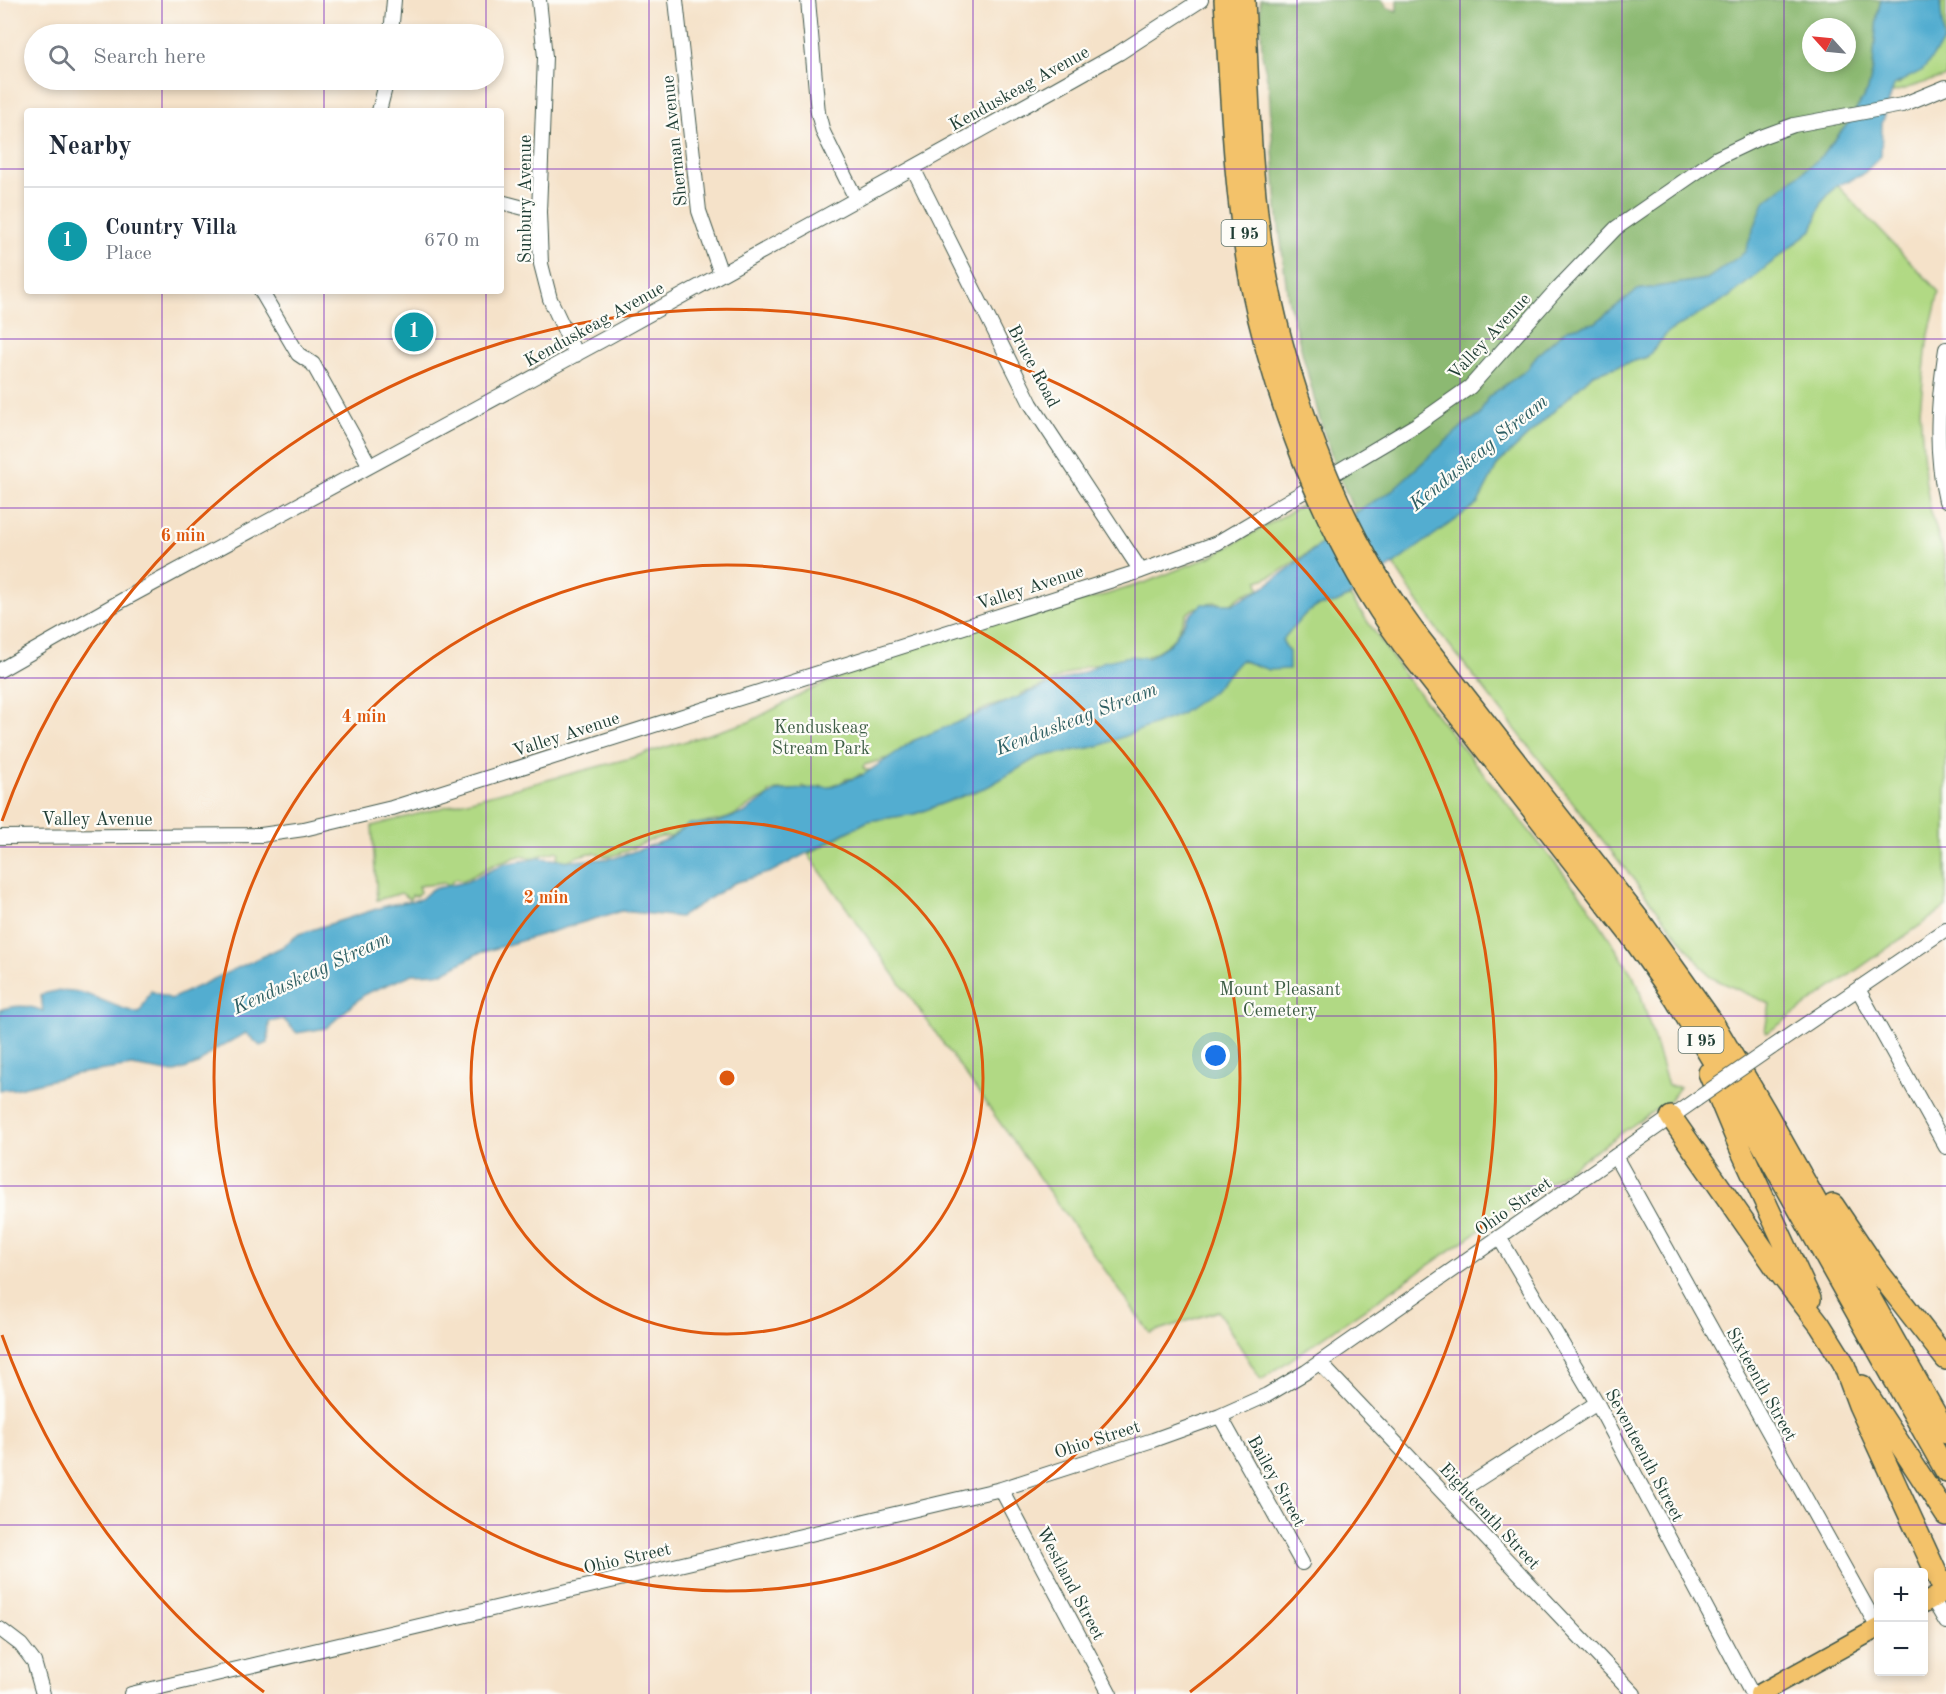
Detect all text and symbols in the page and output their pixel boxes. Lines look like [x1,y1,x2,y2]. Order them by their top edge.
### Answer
north arrow [1802,18,1856,72]
search box [24,24,504,90]
icon: search [45,41,78,74]
street label: Kenduskeag Avenue [947,43,1092,135]
text: Search here [93,46,206,68]
street label: Sherman Avenue [659,74,691,207]
text: Nearby [48,134,132,160]
street label: Sunbury Avenue [517,135,535,263]
text: Country Villa [105,217,237,239]
road number: I 95 [1222,220,1266,246]
text: 1 [62,231,73,251]
text: 670 m [424,231,480,251]
text: Place [105,244,152,264]
street label: Kenduskeag Avenue [522,279,667,371]
street label: Valley Avenue [1445,290,1534,383]
pin: 1 [394,310,434,354]
street label: Bruce Road [1004,322,1062,411]
water label: Kenduskeag Stream [1406,392,1552,516]
text: 6 min [160,527,206,545]
street label: Valley Avenue [975,562,1086,614]
water label: Kenduskeag Stream [992,680,1160,760]
text: 4 min [341,708,387,726]
street label: Valley Avenue [511,709,622,761]
park label: Kenduskeag Stream Park [772,719,870,758]
street label: Valley Avenue [41,811,153,829]
text: 2 min [523,889,569,907]
water label: Kenduskeag Stream [229,928,394,1020]
park label: Mount Pleasant Cemetery [1219,981,1341,1020]
road number: I 95 [1678,1027,1724,1053]
your location [1201,1041,1230,1070]
centre of rings [717,1068,737,1088]
street label: Ohio Street [1472,1174,1555,1240]
street label: Sixteenth Street [1723,1325,1800,1444]
street label: Seventeenth Street [1602,1386,1687,1525]
street label: Ohio Street [1052,1418,1142,1462]
street label: Bailey Street [1244,1433,1309,1530]
street label: Eighteenth Street [1436,1460,1543,1573]
street label: Westland Street [1033,1524,1108,1643]
street label: Ohio Street [582,1540,673,1578]
map controls [1874,1568,1928,1676]
button: + [1874,1568,1928,1622]
button: − [1874,1622,1928,1676]

